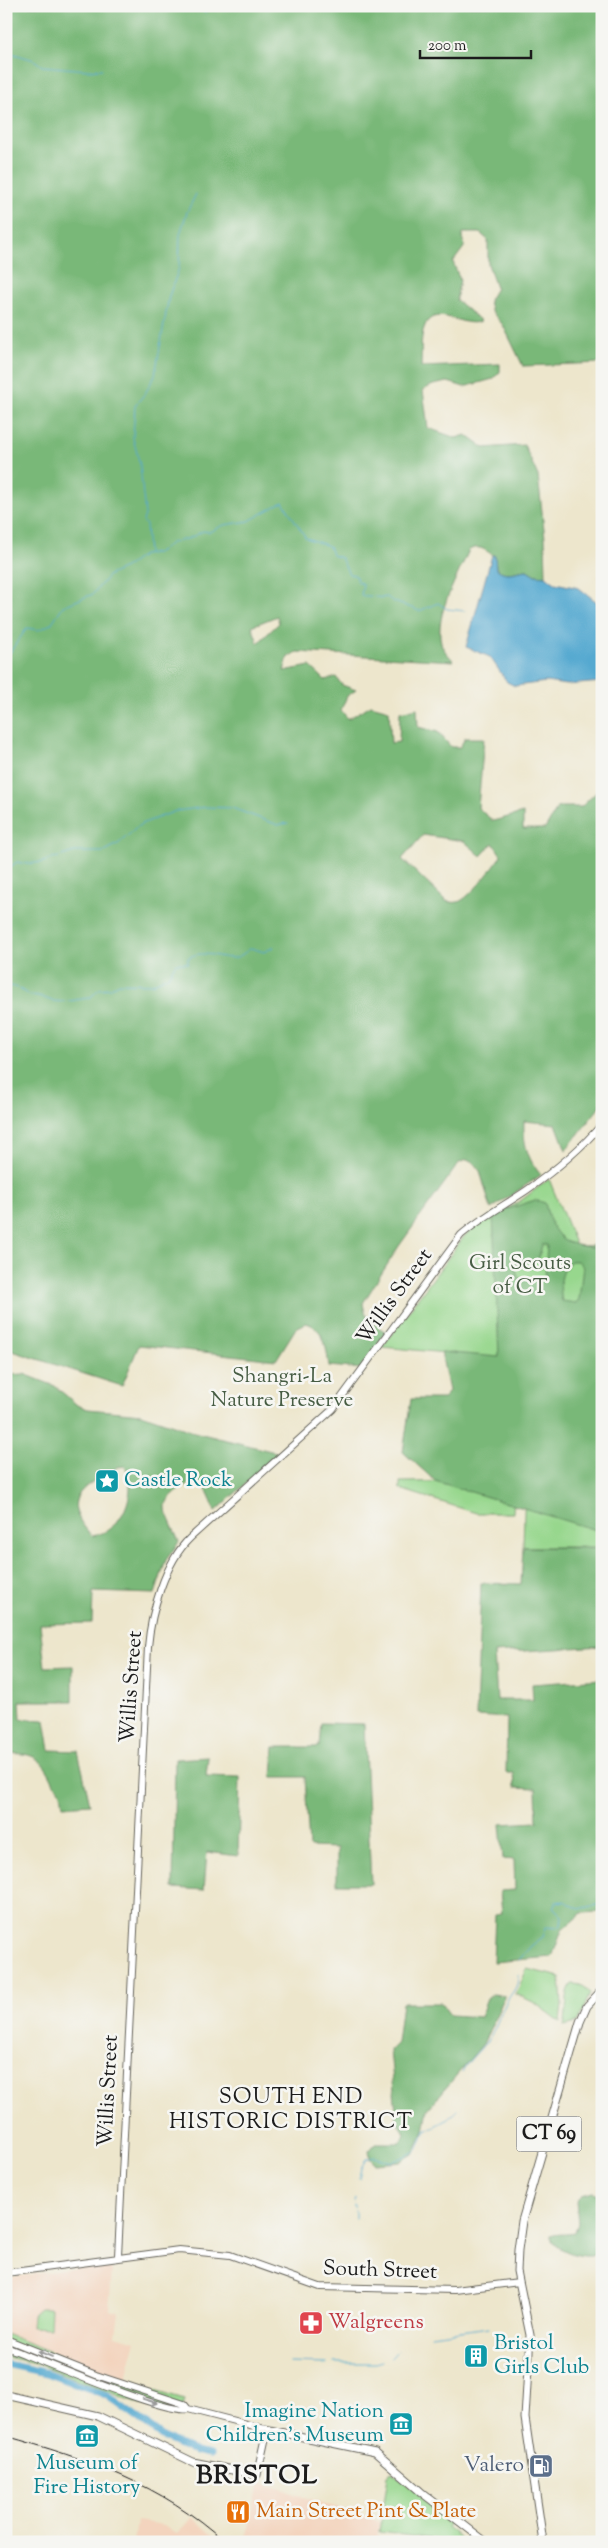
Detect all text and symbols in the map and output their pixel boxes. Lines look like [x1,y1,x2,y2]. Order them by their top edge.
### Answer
scale bar [420,28,532,60]
text: 200 m [428,36,467,57]
street label: Willis Street [350,1243,440,1351]
park label: Girl Scouts of CT [469,1249,571,1303]
park label: Shangri-La Nature Preserve [211,1362,353,1416]
place label: Castle Rock [124,1466,233,1496]
place icon: Castle Rock [94,1468,120,1494]
street label: Willis Street [113,1630,151,1744]
street label: Willis Street [91,2034,127,2148]
district label: SOUTH END HISTORIC DISTRICT [169,2082,413,2139]
road number: CT 69 [516,2116,582,2152]
street label: South Street [322,2254,438,2288]
place label: Walgreens [328,2308,424,2338]
pharmacy icon: Walgreens [298,2310,324,2336]
place label: Bristol Girls Club [494,2329,589,2383]
building icon: Bristol Girls Club [463,2343,489,2369]
one-way arrow [38,2349,53,2358]
one-way arrow [142,2397,158,2407]
place label: Imagine Nation Children's Museum [206,2397,384,2451]
museum icon: Imagine Nation Children's Museum [388,2411,414,2437]
museum icon: Museum of Fire History [74,2423,100,2449]
place label: Museum of Fire History [33,2449,141,2503]
place label: Valero [464,2451,524,2481]
fuel station icon: Valero [528,2453,554,2479]
district label: BRISTOL [196,2458,318,2495]
place label: Main Street Pint & Plate [256,2497,476,2527]
restaurant icon: Main Street Pint & Plate [225,2499,251,2525]

